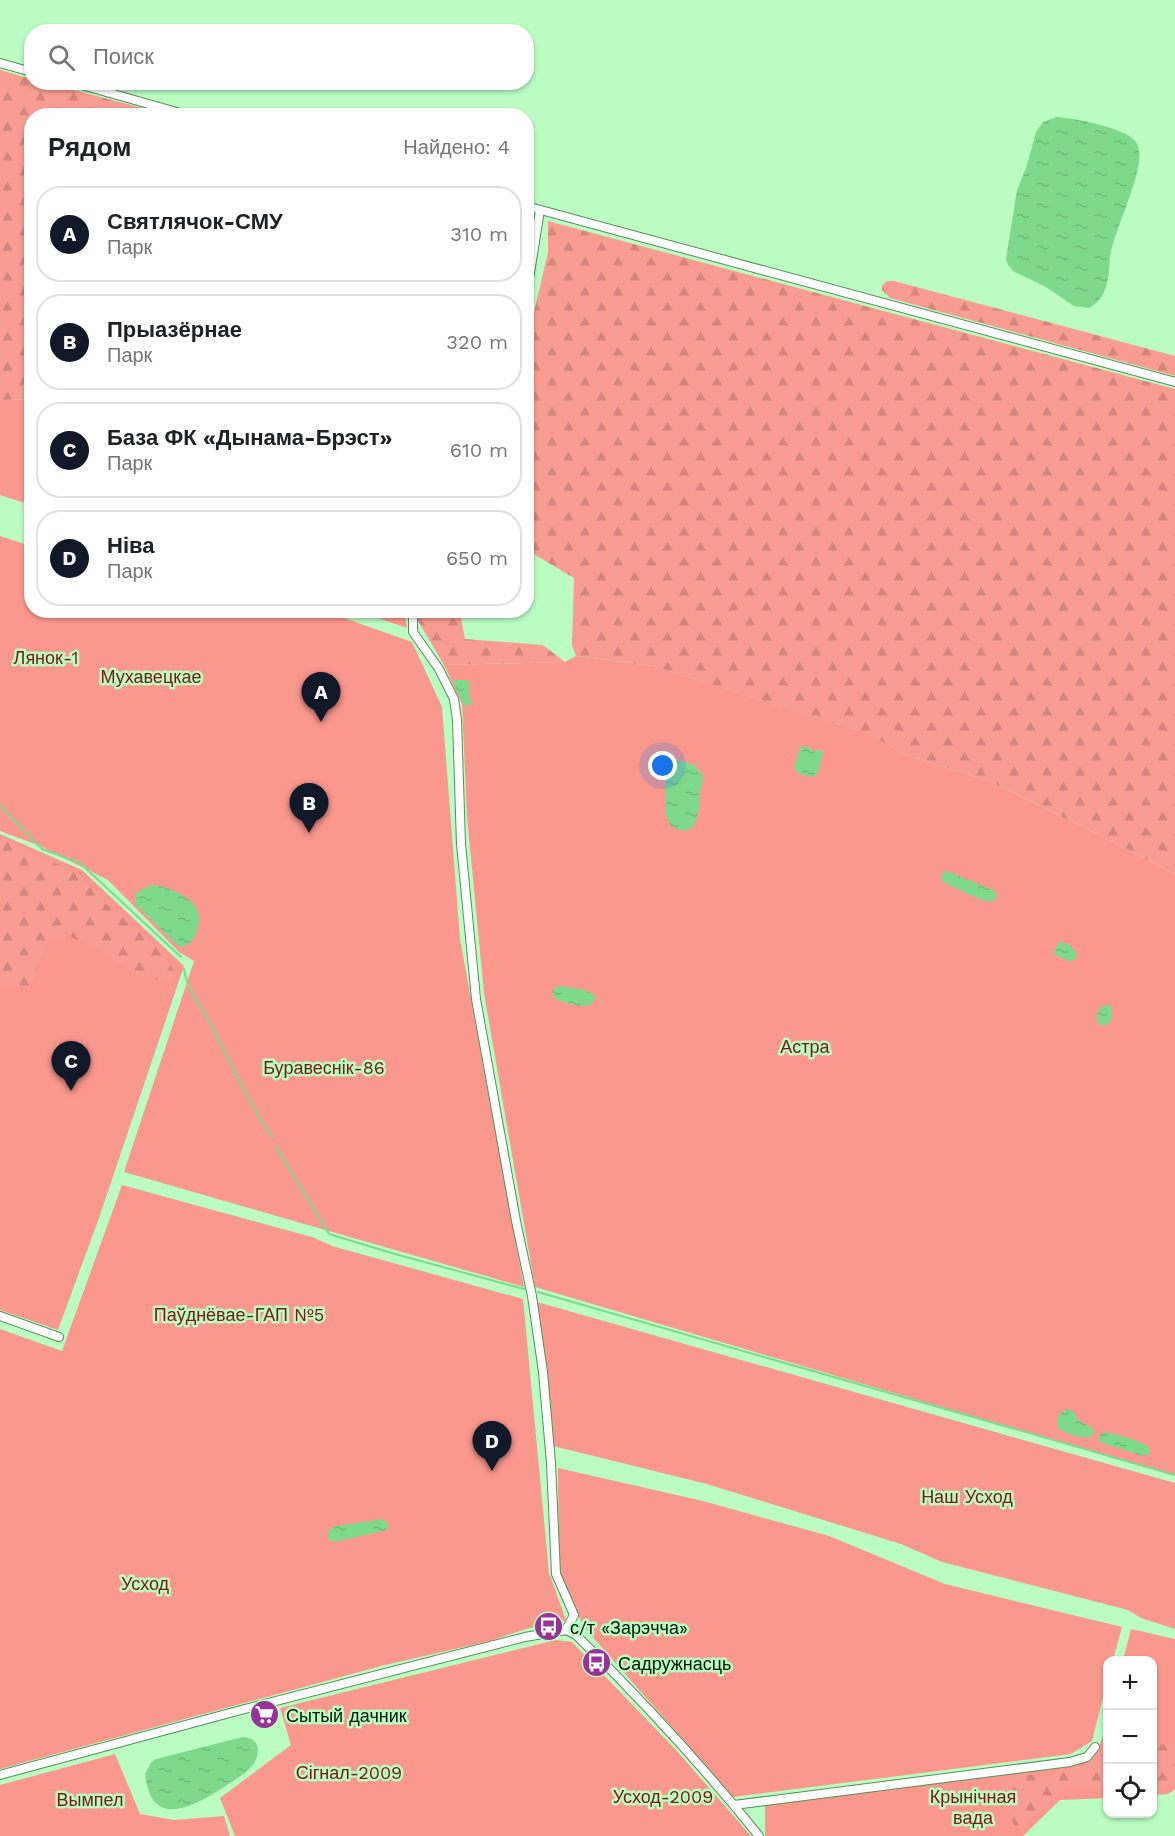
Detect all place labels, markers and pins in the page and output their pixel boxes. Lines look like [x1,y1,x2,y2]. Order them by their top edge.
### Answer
pin: A [302,672,340,722]
pin: B [290,784,328,833]
pin: C [52,1042,90,1091]
pin: D [472,1422,512,1471]
bus stop icon: с/т «Зарэчча» [533,1611,565,1643]
place label: с/т «Зарэчча» [570,1617,688,1638]
bus stop icon: Садружнасць [581,1647,613,1679]
place label: Садружнасць [618,1653,731,1674]
supermarket icon: Сытый дачник [249,1699,281,1731]
place label: Сытый дачник [286,1705,407,1726]

